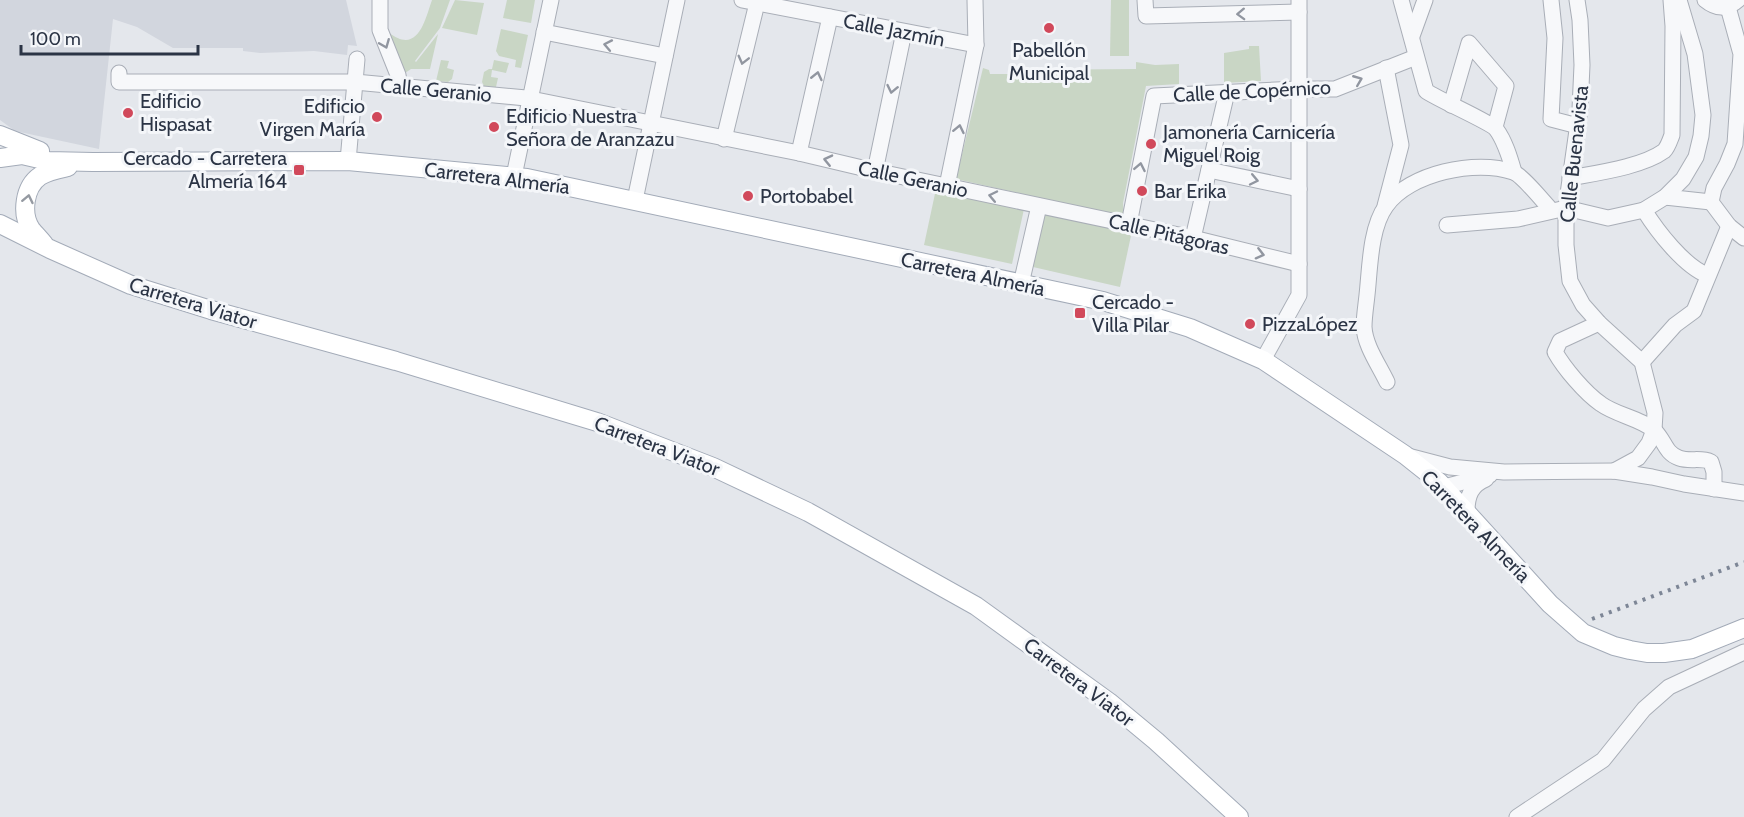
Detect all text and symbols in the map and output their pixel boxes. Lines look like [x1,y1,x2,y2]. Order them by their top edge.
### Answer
one-way arrow [1236,7,1245,20]
street label: Calle Jazmín [841,8,947,52]
scale bar [21,18,198,56]
marker: Pabellón Municipal [1042,21,1056,35]
text: 100 m [30,28,81,50]
one-way arrow [378,38,390,49]
place label: Pabellón Municipal [1009,38,1090,85]
one-way arrow [603,39,613,52]
one-way arrow [738,55,751,65]
one-way arrow [809,71,822,81]
street label: Calle Geranio [379,73,493,107]
street label: Calle de Copérnico [1173,75,1331,107]
one-way arrow [1352,75,1363,87]
one-way arrow [886,84,899,94]
street label: Calle Buenavista [1555,84,1593,224]
place label: Edificio Hispasat [140,89,212,136]
place label: Edificio Virgen María [260,94,365,141]
place label: Edificio Nuestra Señora de Aranzazu [506,104,674,151]
marker: Edificio Hispasat [121,106,135,120]
marker: Edificio Virgen María [370,110,384,124]
marker: Edificio Nuestra Señora de Aranzazu [487,120,501,134]
place label: Jamonería Carnicería Miguel Roig [1162,120,1336,167]
one-way arrow [952,124,965,134]
marker: Jamonería Carnicería Miguel Roig [1144,137,1158,151]
place label: Cercado - Carretera Almería 164 [123,146,287,193]
one-way arrow [823,155,833,168]
street label: Calle Geranio [856,156,970,202]
street label: Carretera Almería [423,157,572,199]
one-way arrow [1133,162,1146,172]
marker: Cercado - Carretera Almería 164 [292,163,306,177]
one-way arrow [1249,172,1259,185]
place label: Bar Erika [1154,179,1227,203]
place label: Portobabel [760,184,853,208]
marker: Bar Erika [1135,184,1149,198]
marker: Portobabel [741,189,755,203]
one-way arrow [988,190,998,203]
one-way arrow [21,195,34,205]
street label: Calle Pitágoras [1106,208,1232,260]
street label: Carretera Almería [899,247,1048,301]
one-way arrow [1255,247,1265,260]
street label: Carretera Viator [126,272,260,334]
place label: Cercado - Villa Pilar [1092,290,1174,337]
marker: Cercado - Villa Pilar [1073,306,1087,320]
place label: PizzaLópez [1262,312,1357,336]
marker: PizzaLópez [1243,317,1257,331]
street label: Carretera Viator [591,411,724,481]
street label: Carretera Almería [1416,465,1536,587]
street label: Carretera Viator [1019,633,1140,732]

